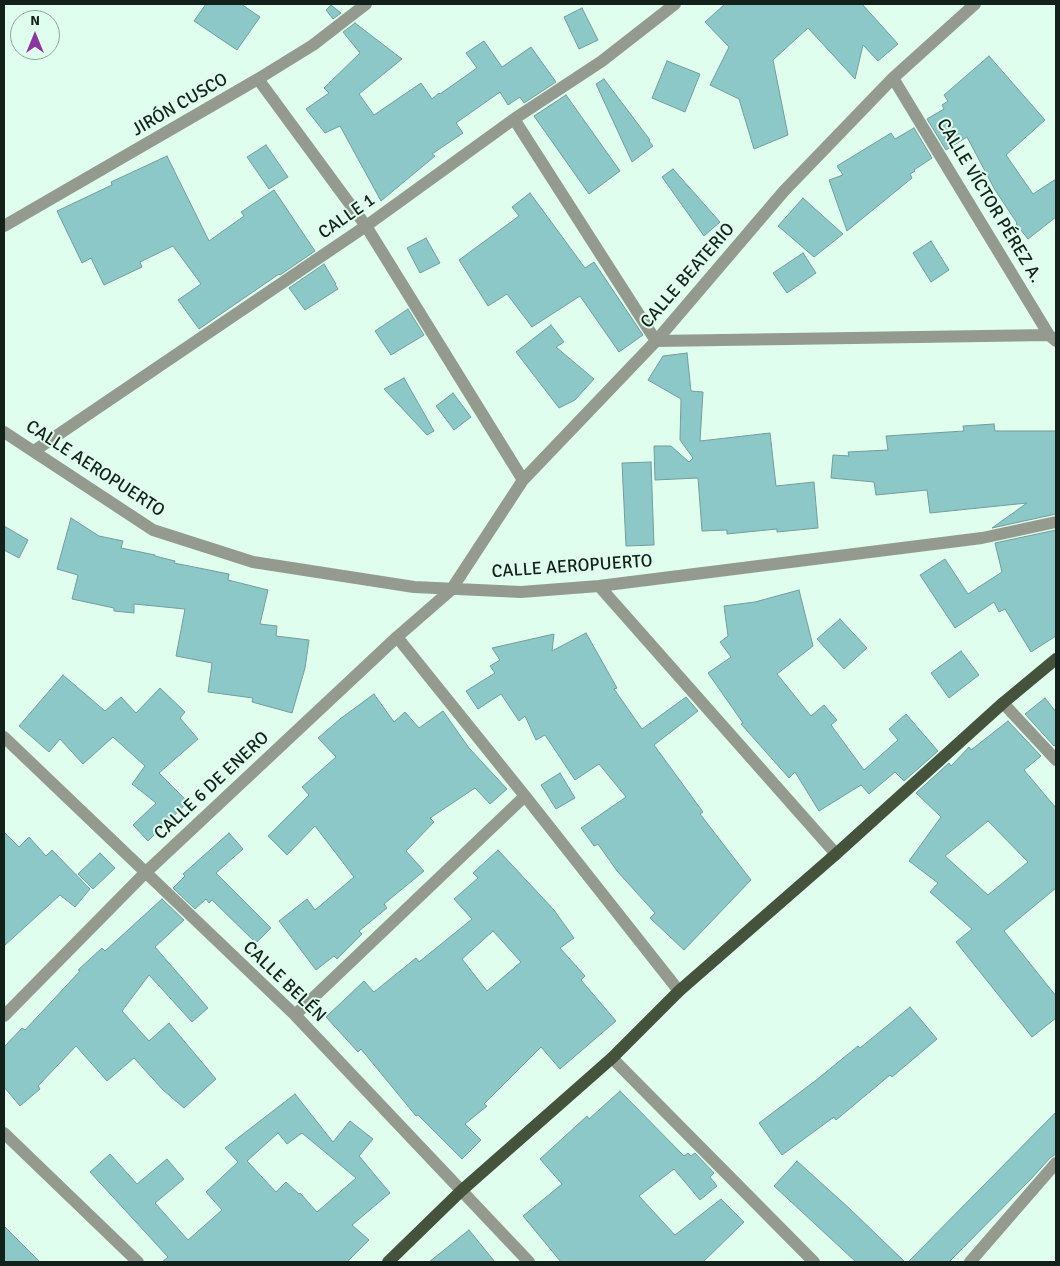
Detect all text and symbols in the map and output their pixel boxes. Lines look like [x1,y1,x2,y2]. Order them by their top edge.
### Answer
north arrow [10,10,60,60]
text: N [30,12,40,29]
street label: JIRÓN CUSCO [128,69,232,141]
street label: CALLE VÍCTOR PÉREZ A. [931,115,1047,287]
street label: CALLE 1 [315,190,379,244]
street label: CALLE BEATERIO [636,219,740,333]
street label: CALLE AEROPUERTO [22,416,168,522]
street label: CALLE AEROPUERTO [491,551,653,583]
street label: CALLE 6 DE ENERO [150,727,274,845]
street label: CALLE BELÉN [238,937,330,1027]

